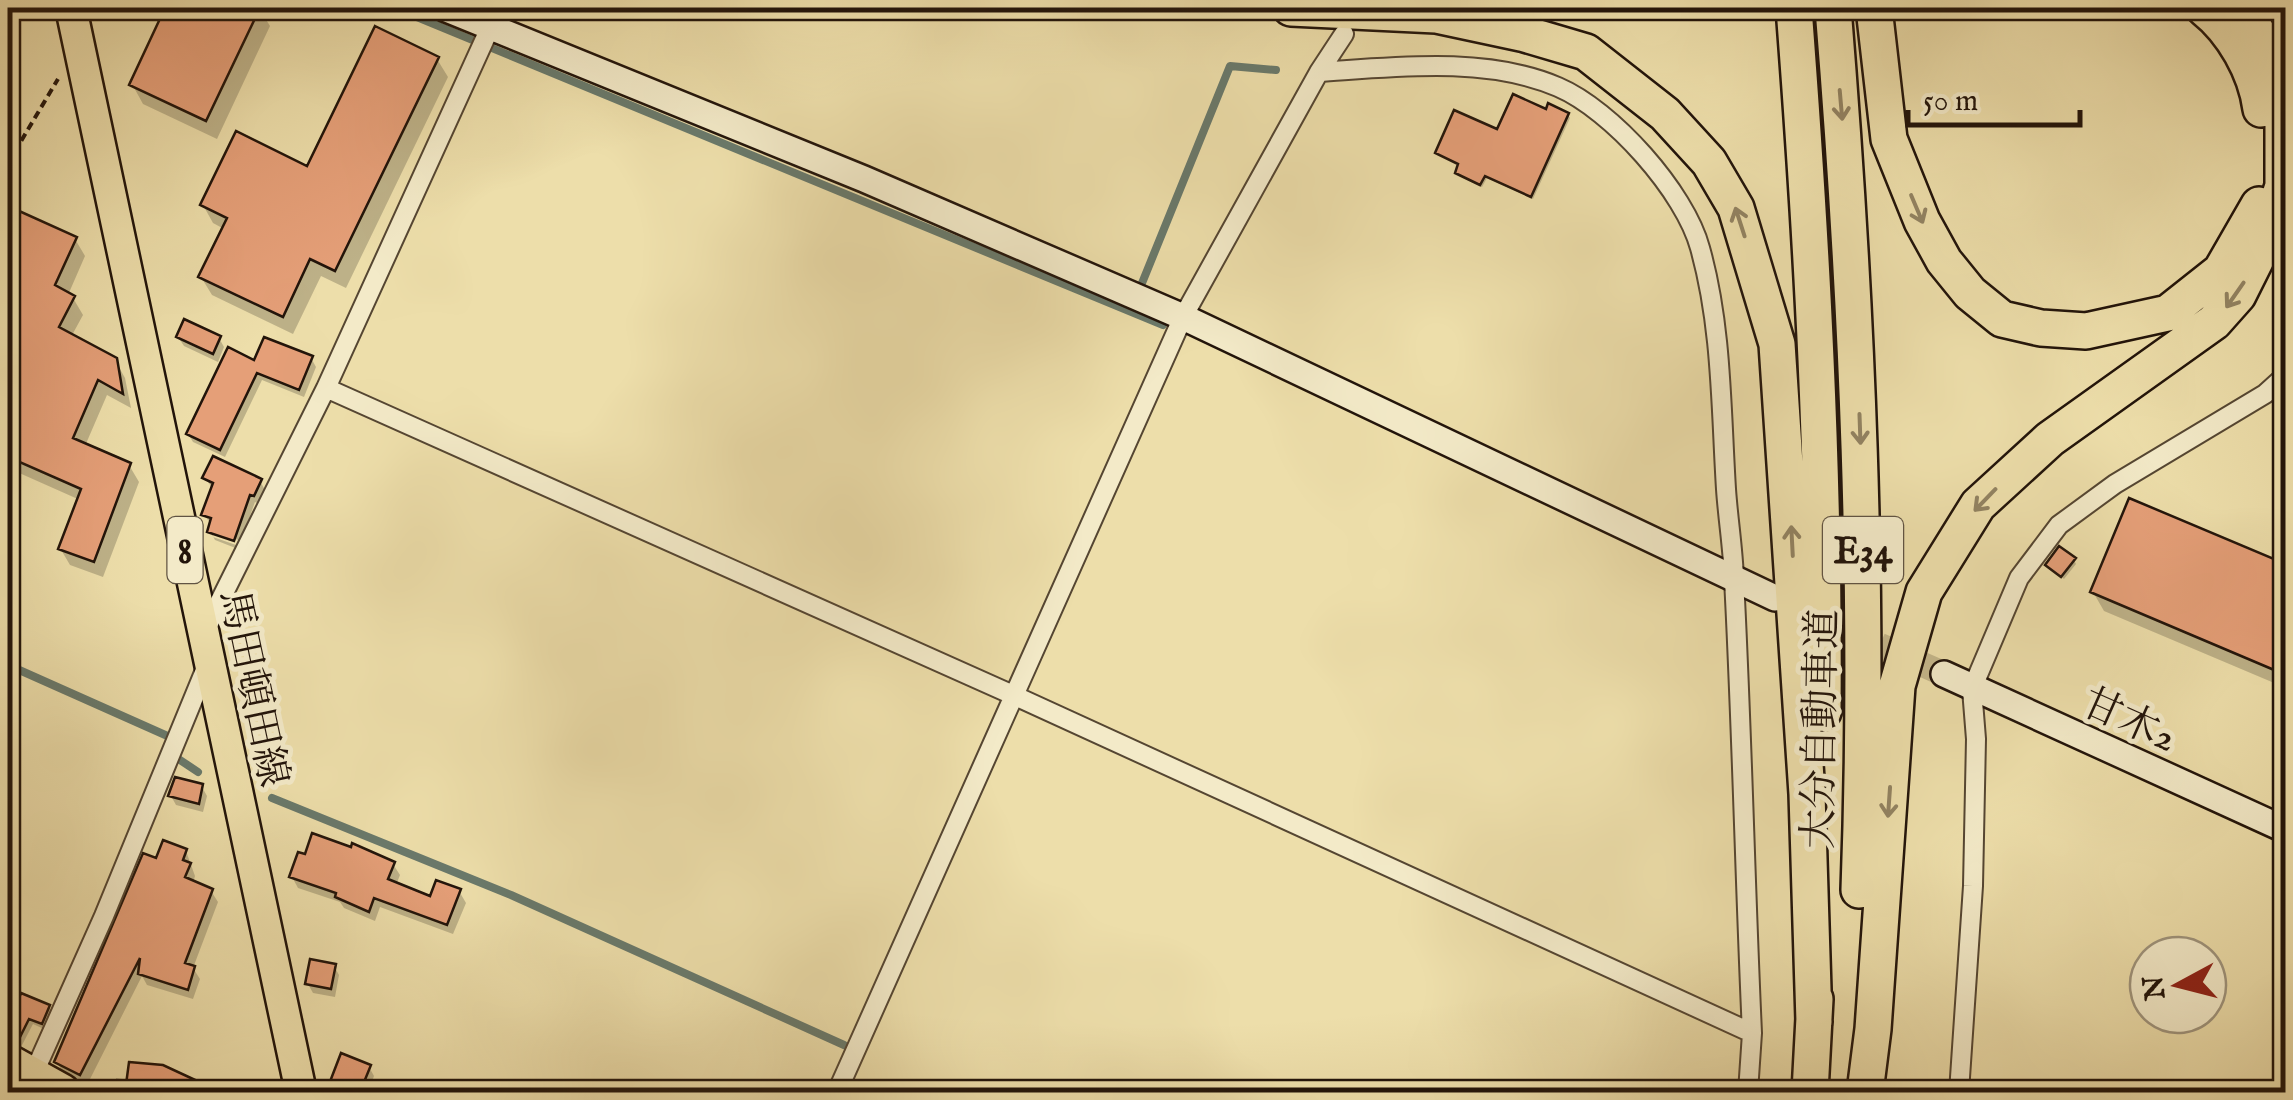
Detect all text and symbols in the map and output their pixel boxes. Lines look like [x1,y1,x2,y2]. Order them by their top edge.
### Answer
scale bar [1908,65,2080,127]
text: 50 m [1923,83,1978,121]
one-way arrow [1832,88,1851,120]
one-way arrow [1909,193,1927,224]
one-way arrow [1730,206,1748,238]
one-way arrow [2225,281,2246,308]
one-way arrow [1850,413,1869,445]
one-way arrow [1973,487,1997,511]
road number: 8 [168,517,202,583]
road number: E34 [1823,517,1903,583]
one-way arrow [1782,525,1801,557]
street label: 馬田頓田線 [206,586,297,792]
street label: 大分自動車道 [1795,609,1850,849]
street label: 甘木2 [2073,679,2184,766]
one-way arrow [1879,785,1898,817]
north arrow [2128,935,2228,1035]
text: N [2137,974,2175,1003]

